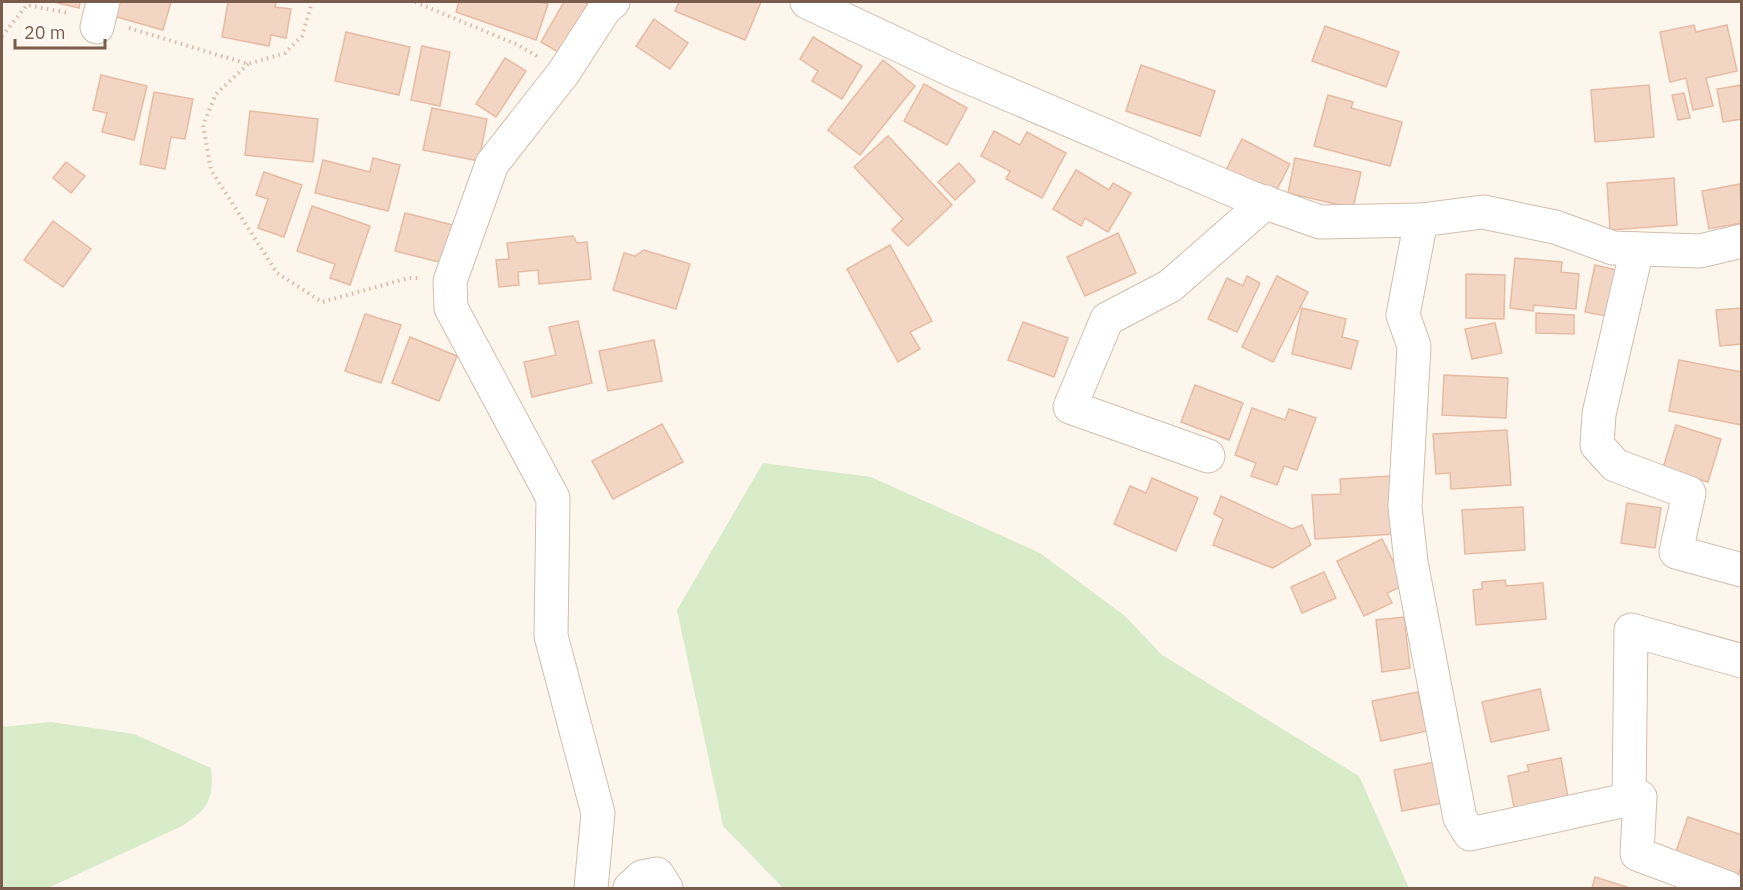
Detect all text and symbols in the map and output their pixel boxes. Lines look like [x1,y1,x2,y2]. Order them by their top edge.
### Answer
scale bar [15,12,105,50]
text: 20 m [24,21,66,44]

